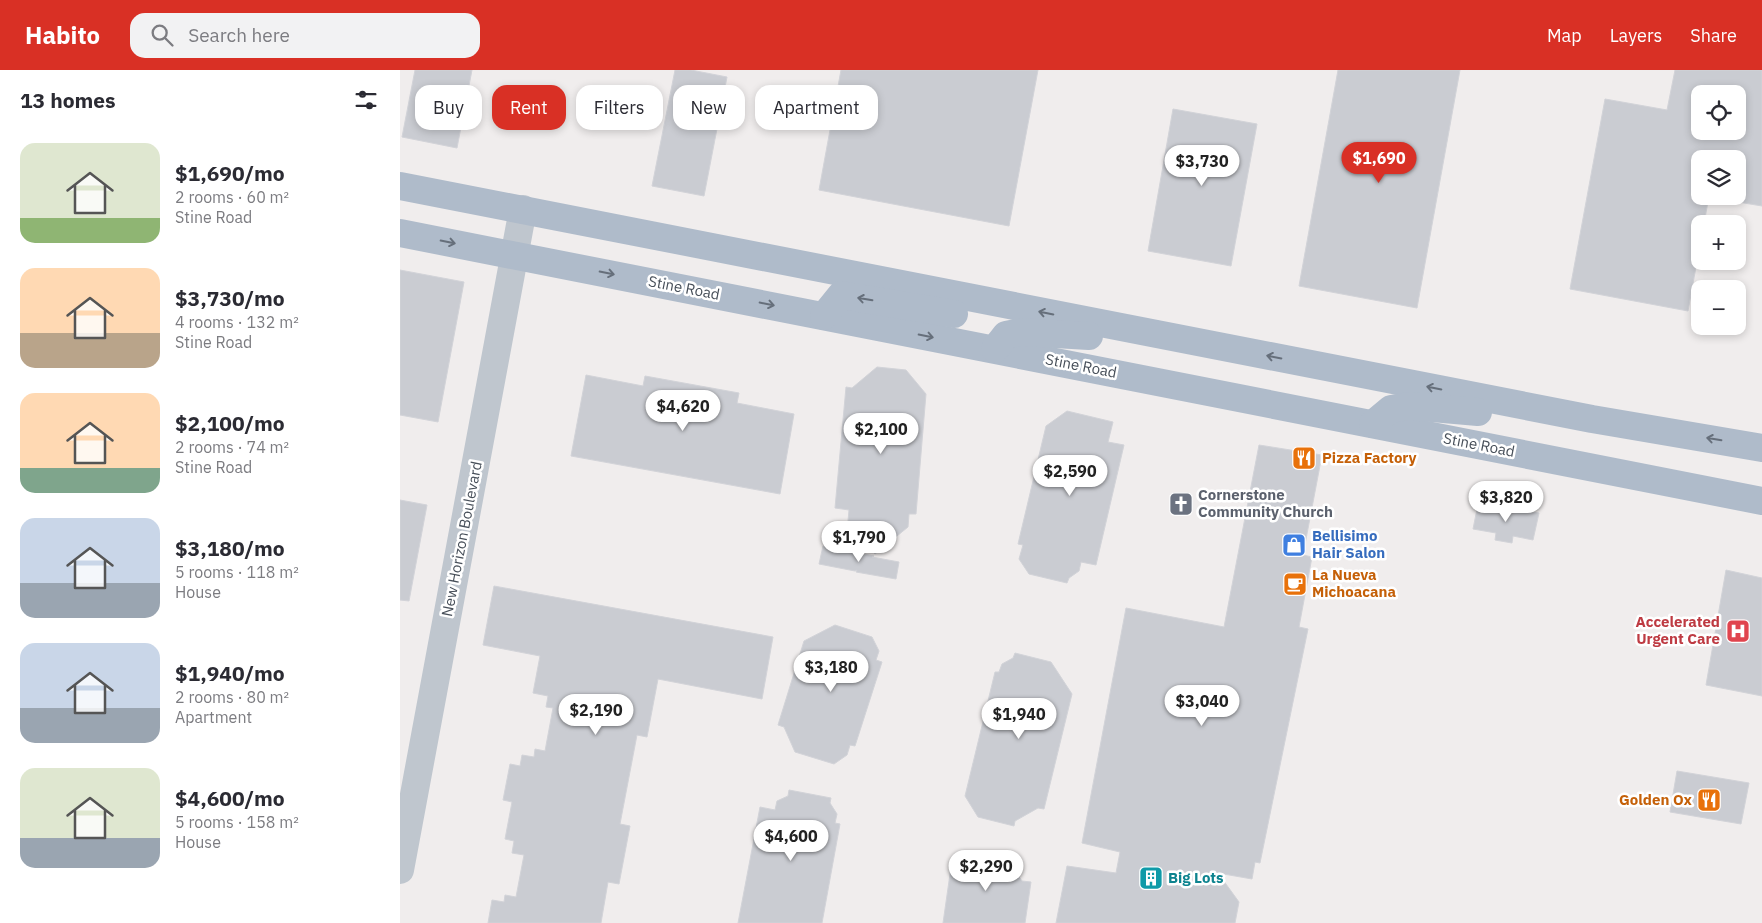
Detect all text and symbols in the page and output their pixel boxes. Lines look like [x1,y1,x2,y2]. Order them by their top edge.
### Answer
search box [130,13,480,58]
text: Habito [25,19,100,51]
icon: search [148,21,176,49]
text: Search here [188,23,290,47]
text: Map [1547,24,1582,47]
text: Layers [1610,24,1662,47]
text: Share [1690,24,1737,47]
chip: Buy [415,85,482,130]
chip: Rent [492,85,566,130]
chip: Filters [576,85,663,130]
chip: New [673,85,745,130]
chip: Apartment [755,85,878,130]
map controls [1691,85,1746,335]
button: locate [1691,85,1746,140]
text: 13 homes [20,86,116,114]
icon: filters [352,86,380,114]
pin: $1,690 [1338,142,1420,184]
pin: $3,730 [1161,144,1243,187]
text: $1,690 [1353,148,1405,168]
button: layers [1691,150,1746,205]
text: $3,730 [1176,151,1228,171]
text: $1,690/mo [175,159,285,187]
icon: home [60,163,120,223]
text: 2 rooms · 60 m² [175,187,289,207]
text: Stine Road [175,207,252,227]
button: + [1691,215,1746,270]
one-way arrow [440,238,456,248]
one-way arrow [599,269,615,278]
street label: Stine Road [647,271,721,304]
button: − [1691,280,1746,335]
text: $3,730/mo [175,284,285,312]
icon: home [60,288,120,348]
one-way arrow [858,294,874,304]
one-way arrow [758,300,774,310]
one-way arrow [1038,308,1054,317]
text: 4 rooms · 132 m² [175,312,299,332]
one-way arrow [918,331,934,341]
text: Stine Road [175,332,252,352]
street label: Stine Road [1044,349,1118,382]
one-way arrow [1267,351,1283,361]
one-way arrow [1426,383,1442,392]
pin: $4,620 [642,390,724,432]
text: $4,620 [657,396,709,416]
text: $2,100/mo [175,409,285,437]
pin: $2,100 [840,412,922,455]
icon: home [60,413,120,473]
text: $2,100 [855,419,907,439]
street label: Stine Road [1442,428,1516,461]
one-way arrow [1706,434,1722,444]
text: 2 rooms · 74 m² [175,437,289,457]
restaurant icon: Pizza Factory [1291,445,1317,471]
place label: Pizza Factory [1322,448,1417,467]
pin: $2,590 [1029,454,1111,497]
text: Stine Road [175,457,252,477]
street label: New Horizon Boulevard [437,460,486,618]
text: $2,590 [1044,461,1096,481]
pin: $3,820 [1465,480,1547,523]
place label: Cornerstone Community Church [1198,485,1333,521]
text: $3,820 [1480,487,1532,507]
church icon: Cornerstone Community Church [1168,491,1194,517]
pin: $1,790 [818,520,900,563]
place label: Bellisimo Hair Salon [1312,526,1385,562]
text: $1,790 [833,527,885,547]
shop icon: Bellisimo Hair Salon [1281,532,1307,558]
text: $3,180/mo [175,534,285,562]
icon: home [60,538,120,598]
text: 5 rooms · 118 m² [175,562,299,582]
place label: La Nueva Michoacana [1312,565,1396,601]
cafe icon: La Nueva Michoacana [1282,571,1308,597]
text: House [175,582,221,602]
place label: Accelerated Urgent Care [1635,612,1720,648]
hospital icon: Accelerated Urgent Care [1725,618,1751,644]
pin: $3,180 [790,650,872,693]
text: $3,180 [805,657,857,677]
text: $1,940/mo [175,659,285,687]
icon: home [60,663,120,723]
pin: $3,040 [1161,684,1243,727]
text: 2 rooms · 80 m² [175,687,289,707]
text: $3,040 [1176,691,1228,711]
pin: $2,190 [555,694,637,736]
pin: $1,940 [978,698,1060,740]
text: $2,190 [570,700,622,720]
text: $1,940 [993,704,1045,724]
text: Apartment [175,707,252,727]
text: $4,600/mo [175,784,285,812]
restaurant icon: Golden Ox [1696,787,1722,813]
icon: home [60,788,120,848]
place label: Golden Ox [1619,790,1693,809]
text: 5 rooms · 158 m² [175,812,299,832]
pin: $4,600 [750,820,832,862]
text: $4,600 [765,826,817,846]
text: House [175,832,221,852]
pin: $2,290 [945,850,1027,892]
text: $2,290 [960,856,1012,876]
building icon: Big Lots [1138,865,1164,891]
place label: Big Lots [1168,868,1224,887]

